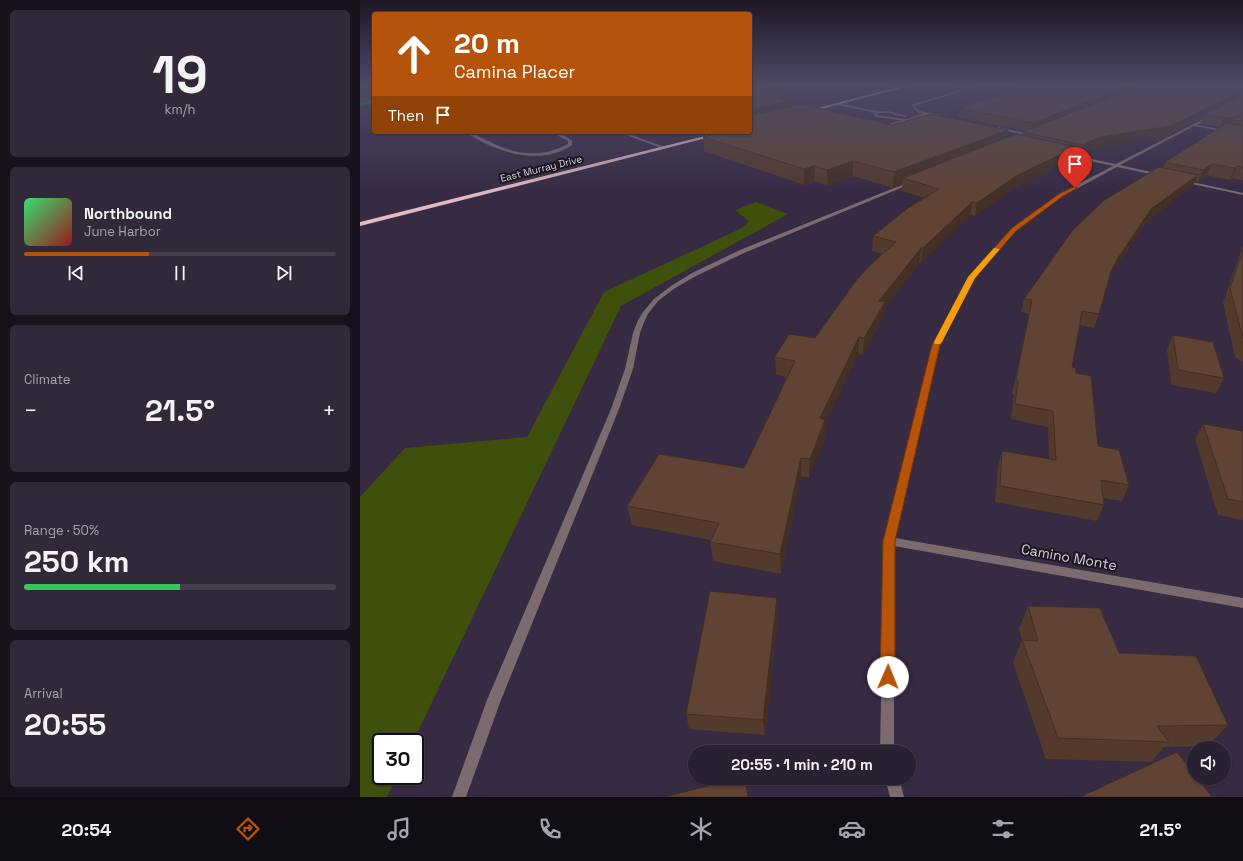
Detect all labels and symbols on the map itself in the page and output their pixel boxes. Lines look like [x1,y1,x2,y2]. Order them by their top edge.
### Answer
pin [1058,147,1092,188]
street label: East Murray Drive [499,152,584,185]
street label: Camino Monte [1020,540,1118,574]
position arrow [867,656,909,698]
speed limit sign: 30 [372,733,424,785]

